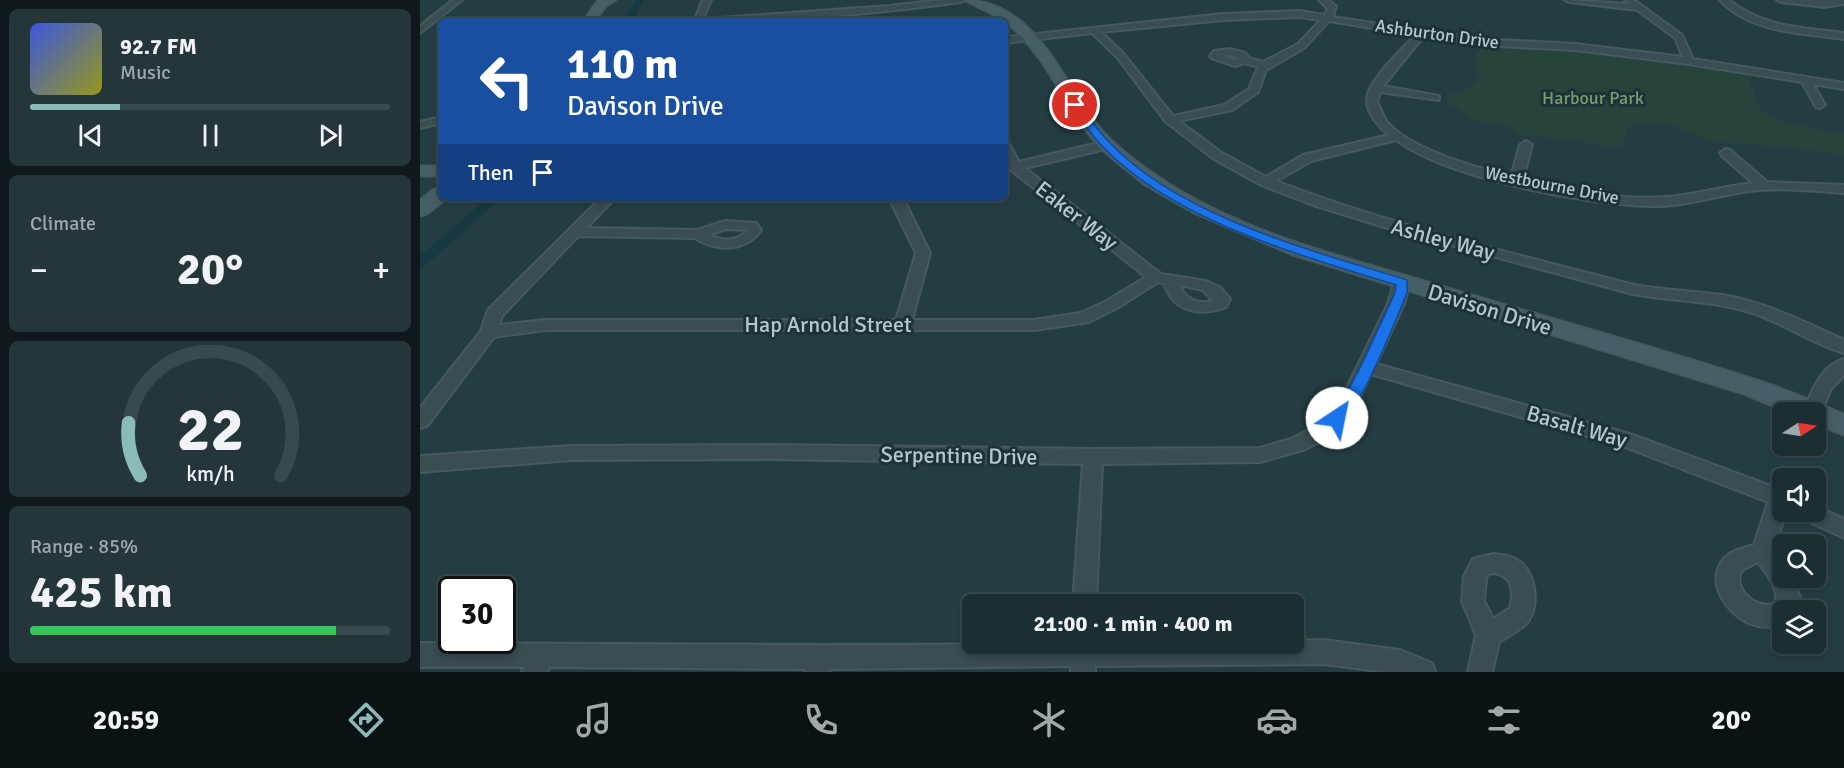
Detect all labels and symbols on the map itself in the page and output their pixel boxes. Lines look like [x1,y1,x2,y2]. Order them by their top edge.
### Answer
street label: Ashburton Drive [1374,14,1500,54]
pin [1049,79,1100,130]
park label: Harbour Park [1542,87,1644,109]
street label: Westbourne Drive [1483,161,1621,209]
street label: Eaker Way [1030,175,1124,256]
street label: Ashley Way [1388,213,1498,266]
street label: Davison Drive [1425,278,1555,341]
street label: Hap Arnold Street [744,311,912,338]
position arrow [1305,386,1369,450]
street label: Basalt Way [1524,399,1631,454]
north arrow [1772,402,1826,456]
street label: Serpentine Drive [880,441,1038,470]
speed limit sign: 30 [438,576,516,654]

